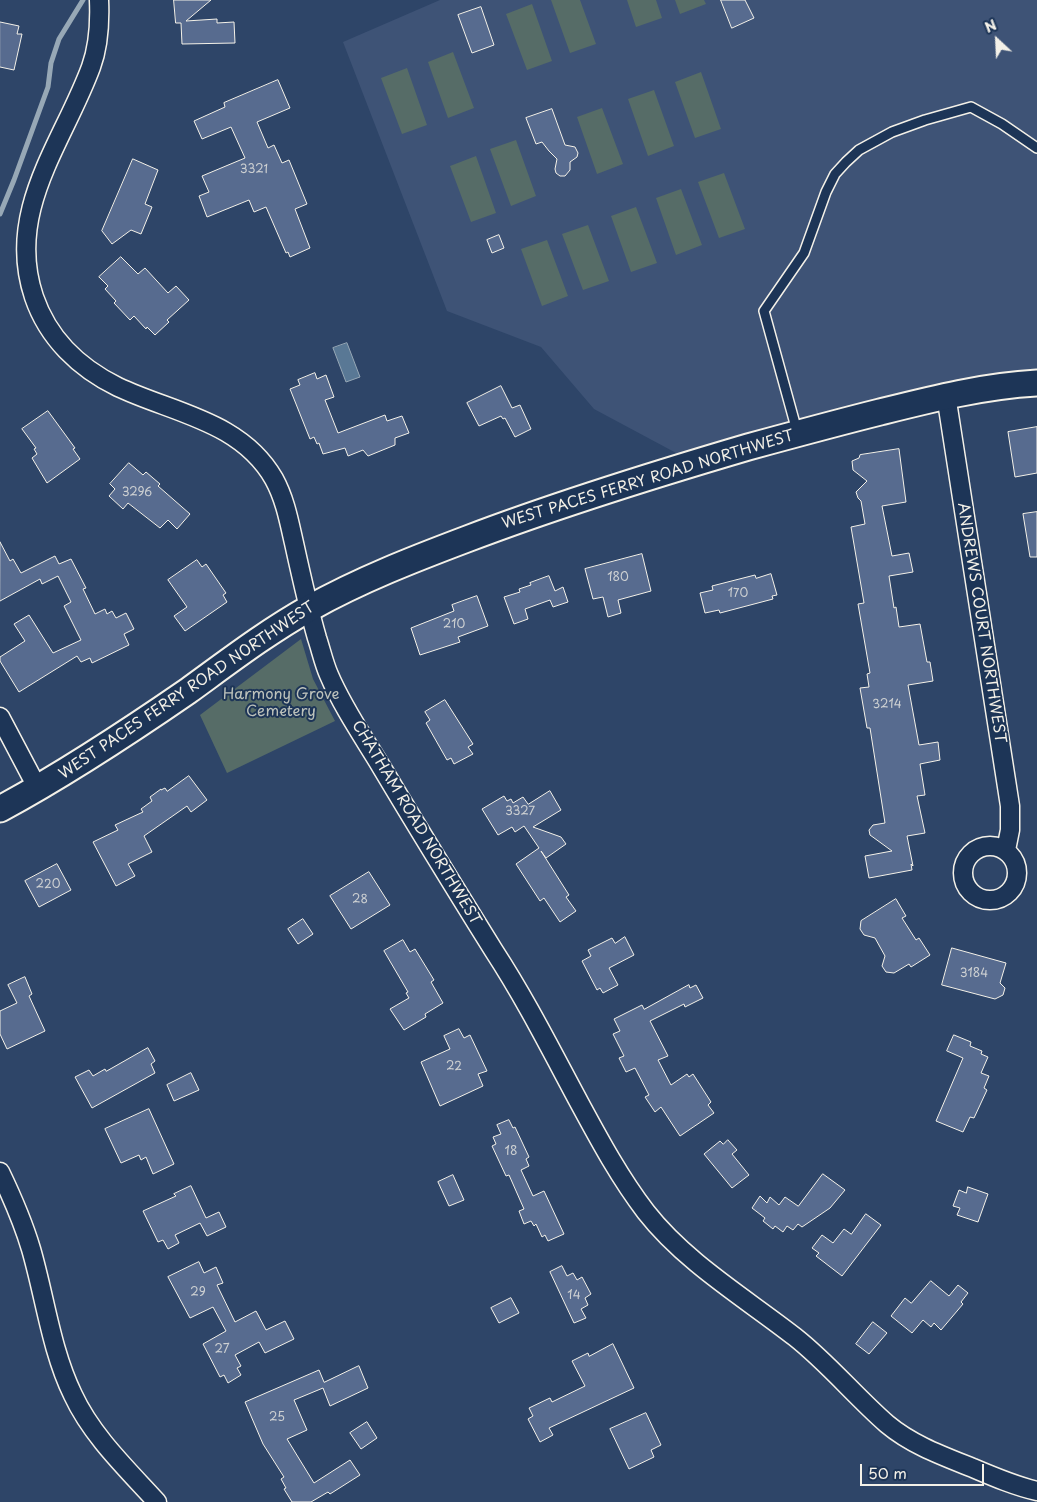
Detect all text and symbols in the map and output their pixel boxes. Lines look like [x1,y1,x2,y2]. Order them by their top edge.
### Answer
text: N [981,14,1000,38]
north arrow [972,15,1022,65]
house number: 3321 [240,163,268,177]
street label: WEST PACES FERRY ROAD NORTHWEST [500,427,796,533]
house number: 3296 [122,486,152,500]
street label: ANDREWS COURT NORTHWEST [953,501,1009,745]
house number: 180 [607,571,629,585]
house number: 170 [728,587,748,601]
street label: WEST PACES FERRY ROAD NORTHWEST [56,598,318,784]
house number: 210 [443,618,465,632]
park label: Harmony Grove Cemetery [223,686,339,721]
house number: 3214 [872,698,902,712]
street label: CHATHAM ROAD NORTHWEST [348,718,484,928]
house number: 3327 [505,805,535,819]
house number: 220 [36,878,60,892]
house number: 28 [352,893,368,907]
house number: 3184 [960,967,988,981]
house number: 22 [446,1060,462,1074]
house number: 18 [505,1145,517,1159]
house number: 29 [190,1286,206,1300]
house number: 14 [567,1289,581,1303]
house number: 27 [215,1343,229,1357]
house number: 25 [269,1411,285,1425]
scale bar [862,1454,986,1486]
text: 50 m [868,1461,907,1484]

